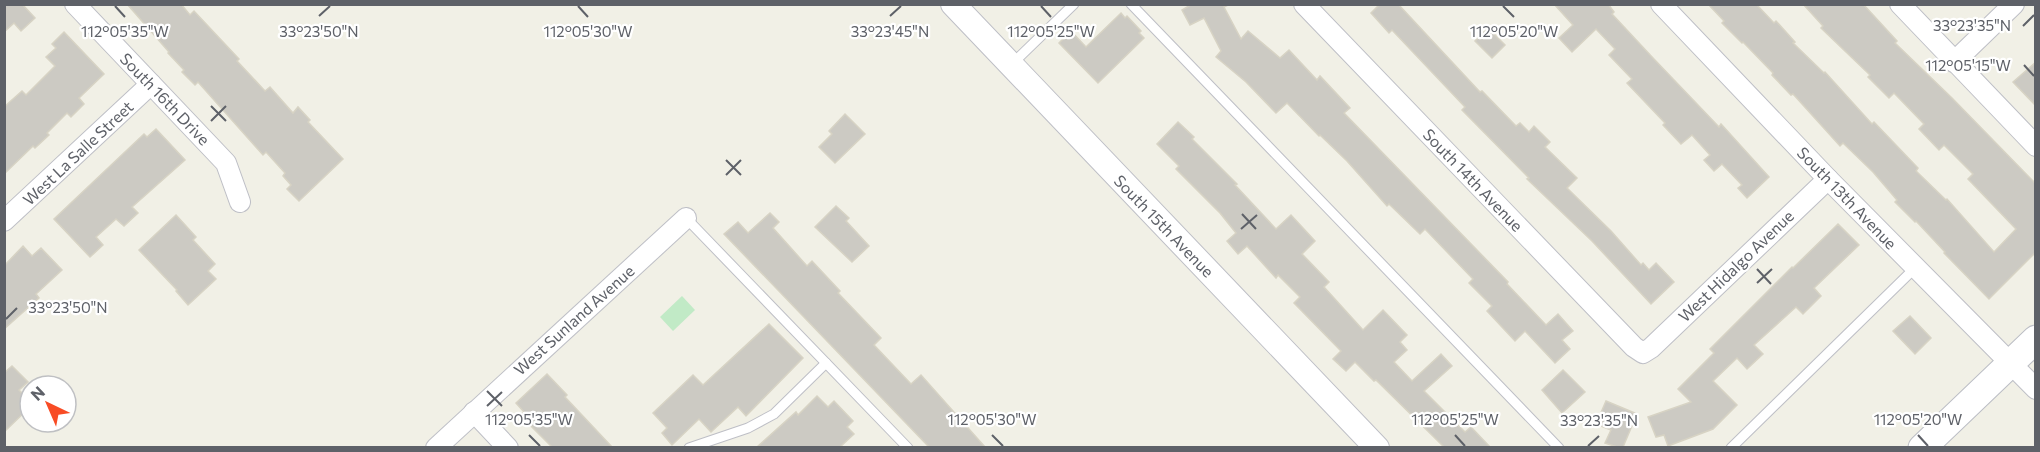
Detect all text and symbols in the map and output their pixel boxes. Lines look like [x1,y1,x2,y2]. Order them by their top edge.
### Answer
text: 33°23'35"N [1933,16,2011,34]
text: 112°05'35"W [81,22,169,40]
text: 33°23'50"N [279,22,359,40]
text: 112°05'30"W [544,22,632,40]
text: 33°23'45"N [851,22,929,40]
text: 112°05'25"W [1007,22,1095,40]
text: 112°05'20"W [1470,22,1558,40]
street label: South 16th Drive [117,49,214,149]
text: 112°05'15"W [1925,56,2011,74]
street label: West La Salle Street [19,96,137,209]
street label: South 14th Avenue [1420,124,1527,235]
street label: South 13th Avenue [1794,143,1901,253]
street label: South 15th Avenue [1111,171,1218,281]
street label: West Hidalgo Avenue [1674,206,1797,326]
street label: West Sunland Avenue [510,261,638,379]
text: 33°23'50"N [28,298,108,316]
north arrow [18,374,78,434]
text: N [26,382,48,404]
text: 112°05'35"W [485,410,573,428]
text: 112°05'30"W [948,410,1036,428]
text: 112°05'25"W [1411,410,1499,428]
text: 112°05'20"W [1874,410,1962,428]
text: 33°23'35"N [1560,411,1638,429]

